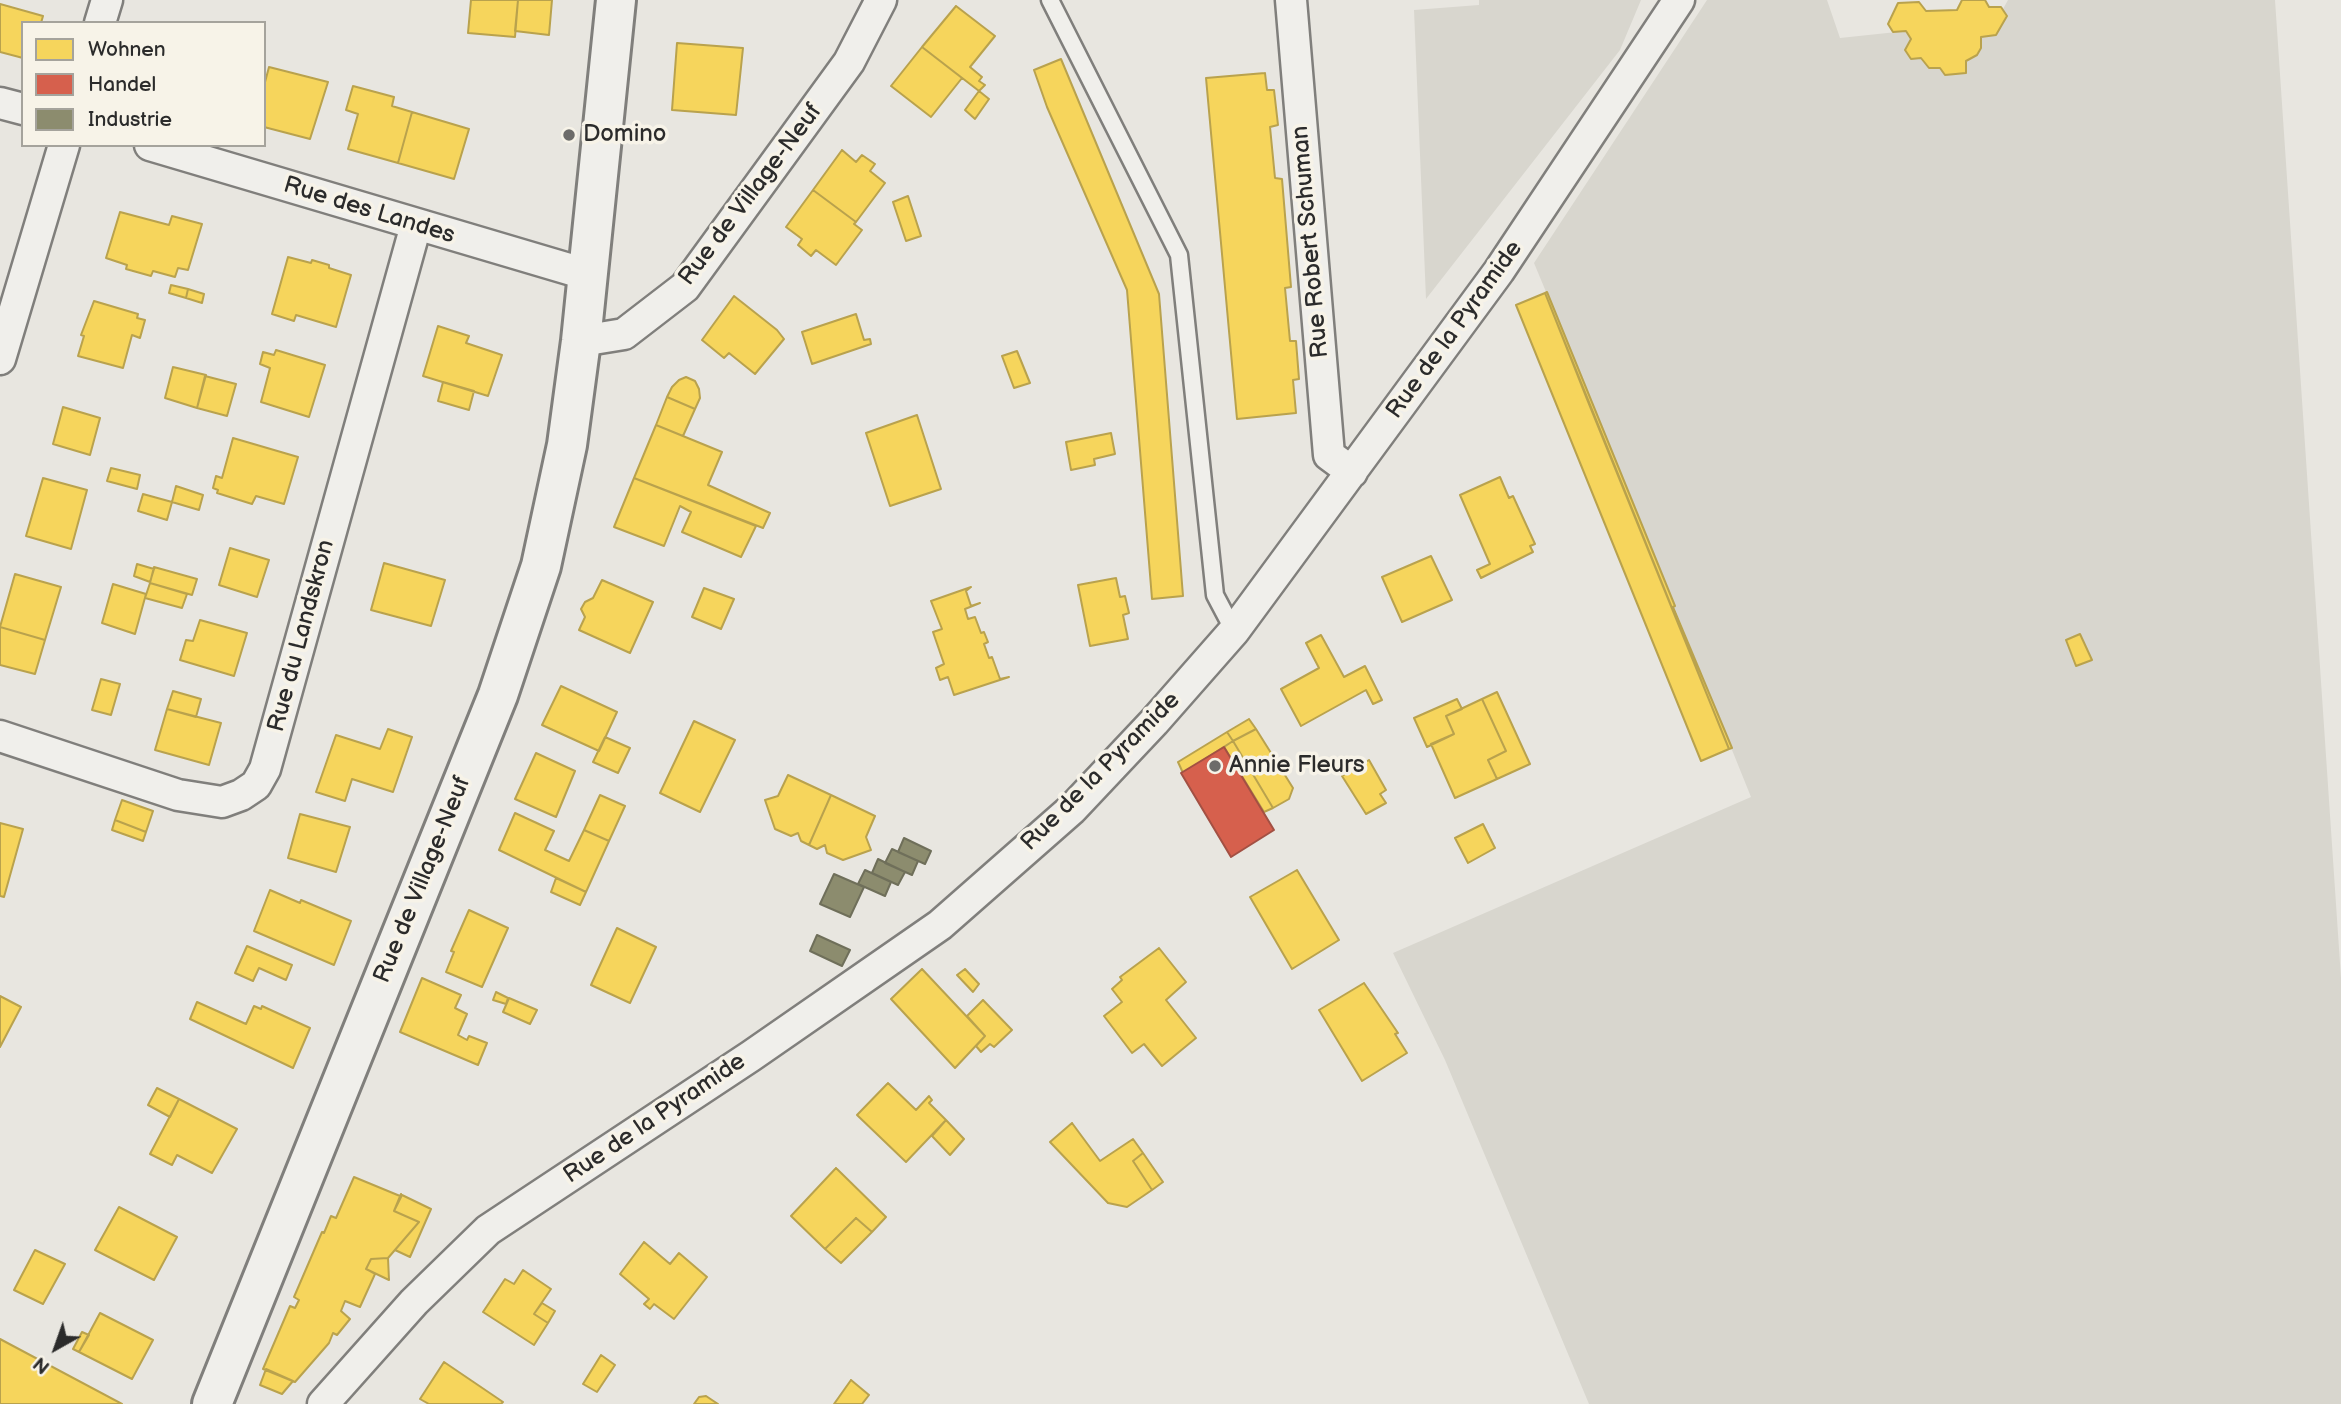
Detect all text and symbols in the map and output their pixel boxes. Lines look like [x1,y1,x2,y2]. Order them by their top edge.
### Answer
legend [21,21,266,147]
text: Wohnen [88,37,166,62]
text: Handel [88,72,156,97]
street label: Rue de Village-Neuf [673,98,829,292]
text: Industrie [88,107,172,132]
place label: Domino [583,121,666,149]
street label: Rue Robert Schuman [1286,125,1336,359]
marker: Domino [561,127,577,143]
street label: Rue des Landes [280,171,458,251]
street label: Rue de la Pyramide [1381,235,1529,425]
street label: Rue du Landskron [263,537,341,735]
street label: Rue de la Pyramide [1016,687,1186,857]
place label: Annie Fleurs [1229,752,1365,780]
marker: Annie Fleurs [1207,758,1223,774]
street label: Rue de Village-Neuf [368,773,478,987]
street label: Rue de la Pyramide [559,1048,751,1190]
north arrow [21,1313,91,1383]
text: N [29,1351,55,1378]

